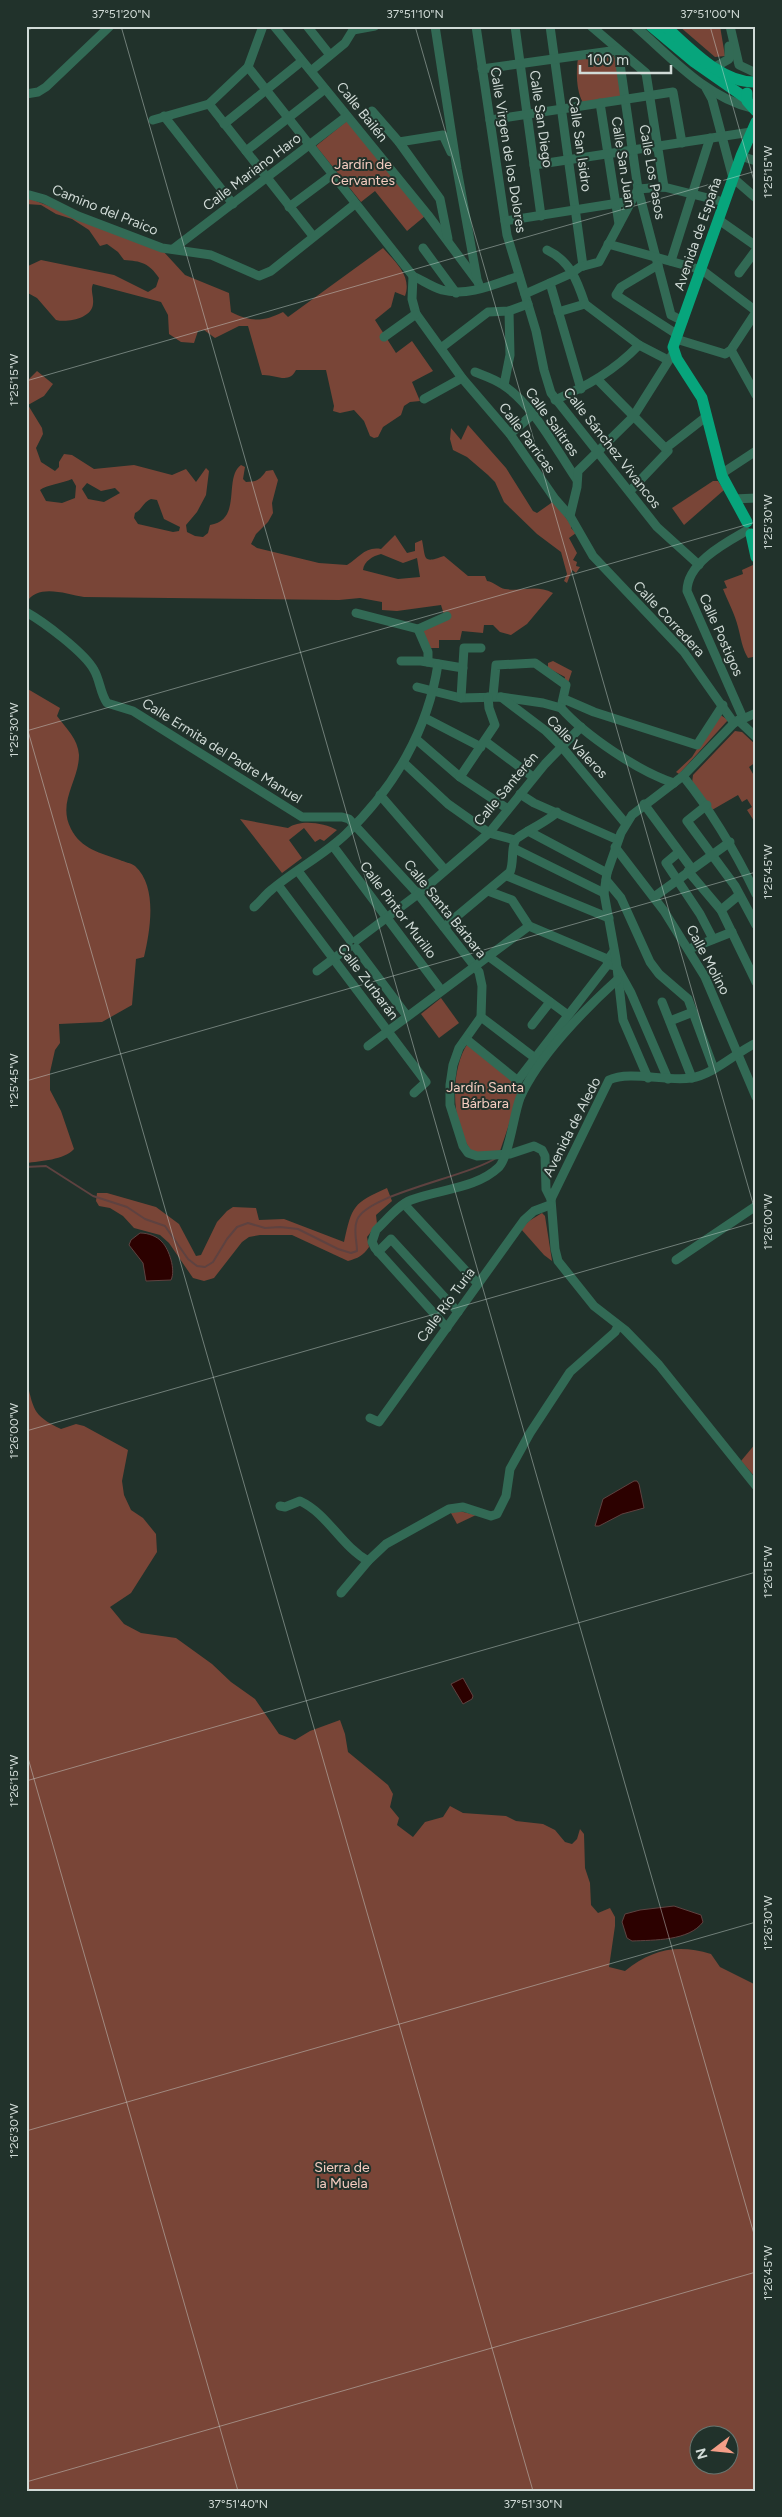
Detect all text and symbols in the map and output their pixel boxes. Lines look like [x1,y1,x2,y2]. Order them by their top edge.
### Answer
text: 37°51'20"N [91,7,151,21]
text: 37°51'10"N [386,7,444,21]
text: 37°51'00"N [680,7,740,21]
scale bar [580,42,671,74]
text: 100 m [587,51,629,69]
street label: Calle Virgen de los Dolores [486,66,530,234]
street label: Calle San Diego [526,69,556,169]
street label: Calle Bailén [333,79,391,145]
street label: Calle San Isidro [565,95,595,193]
street label: Calle San Juan [607,115,639,209]
street label: Calle Los Pasos [635,123,669,221]
street label: Calle Mariano Haro [200,130,304,214]
text: 1°25'15"W [761,145,775,198]
park label: Jardín de Cervantes [331,156,395,189]
street label: Avenida de España [671,175,725,293]
street label: Camino del Praico [49,181,161,239]
text: 1°25'15"W [7,353,21,406]
street label: Calle Salitres [521,384,583,460]
street label: Calle Sánchez Vivancos [560,384,664,512]
street label: Calle Parricas [495,400,559,476]
text: 1°25'30"W [761,494,775,549]
street label: Calle Corredera [630,578,708,660]
street label: Calle Postigos [695,591,747,679]
street label: Calle Ermita del Padre Manuel [139,695,305,807]
text: 1°25'30"W [7,702,21,757]
street label: Calle Valeros [543,712,611,782]
street label: Calle Santerén [470,748,542,829]
text: 1°25'45"W [761,844,775,900]
street label: Calle Santa Bárbara [400,856,490,962]
street label: Calle Pintor Murillo [356,858,440,962]
street label: Calle Molino [682,922,734,998]
street label: Calle Zurbarán [334,941,402,1024]
text: 1°25'45"W [7,1053,21,1109]
street label: Avenida de Aledo [540,1074,604,1180]
park label: Jardín Santa Bárbara [446,1079,524,1112]
text: 1°26'00"W [761,1194,775,1250]
street label: Calle Río Turia [413,1264,479,1346]
text: 1°26'00"W [7,1403,21,1459]
text: 1°26'15"W [761,1545,775,1598]
text: 1°26'15"W [7,1754,21,1807]
text: 1°26'30"W [761,1895,775,1950]
text: 1°26'30"W [7,2103,21,2158]
park label: Sierra de la Muela [314,2159,370,2192]
text: 1°26'45"W [761,2245,775,2301]
north arrow [690,2424,740,2474]
text: N [692,2446,712,2461]
text: 37°51'40"N [208,2497,268,2511]
text: 37°51'30"N [503,2497,563,2511]

